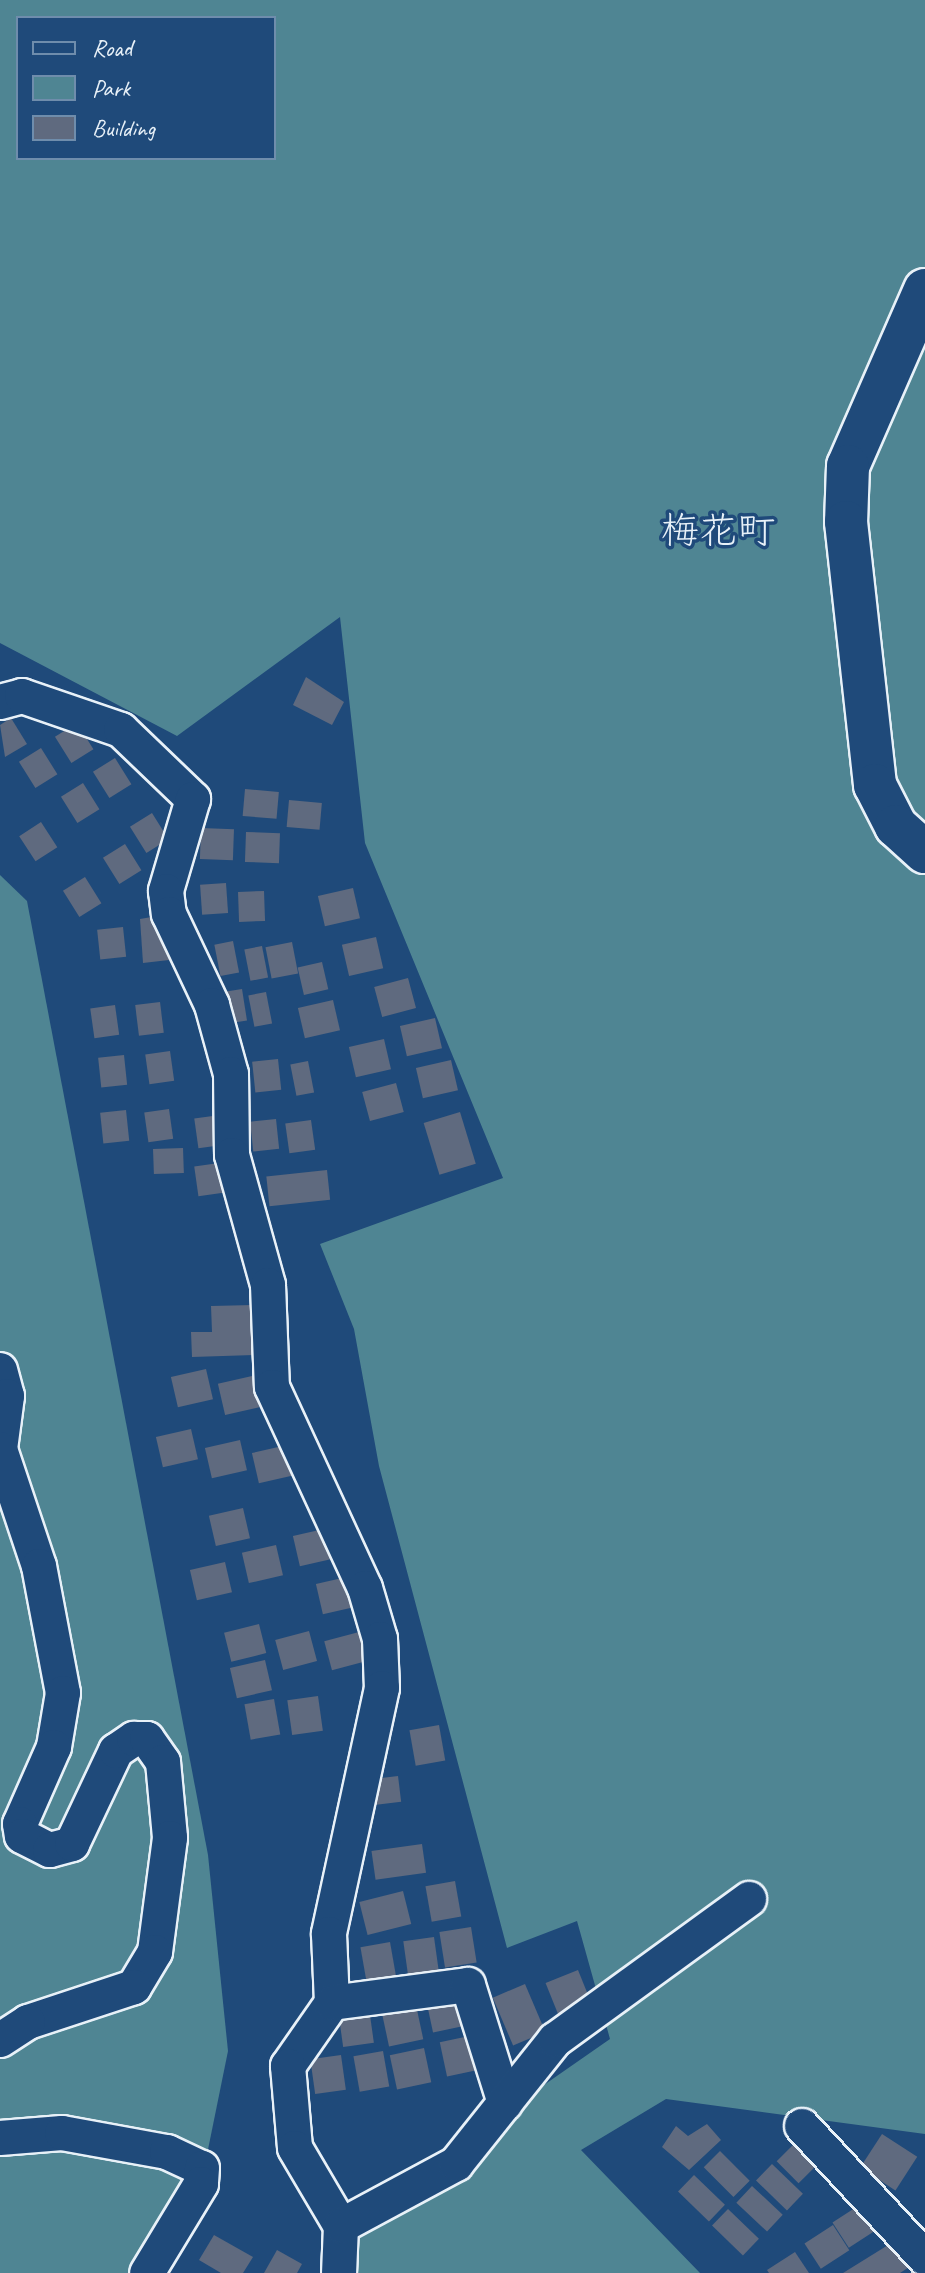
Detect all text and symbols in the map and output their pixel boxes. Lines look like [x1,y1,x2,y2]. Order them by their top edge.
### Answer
legend [16,16,276,160]
text: Road [92,33,132,63]
text: Park [92,73,130,103]
text: Building [92,113,155,143]
district label: 梅花町 [661,508,775,554]

